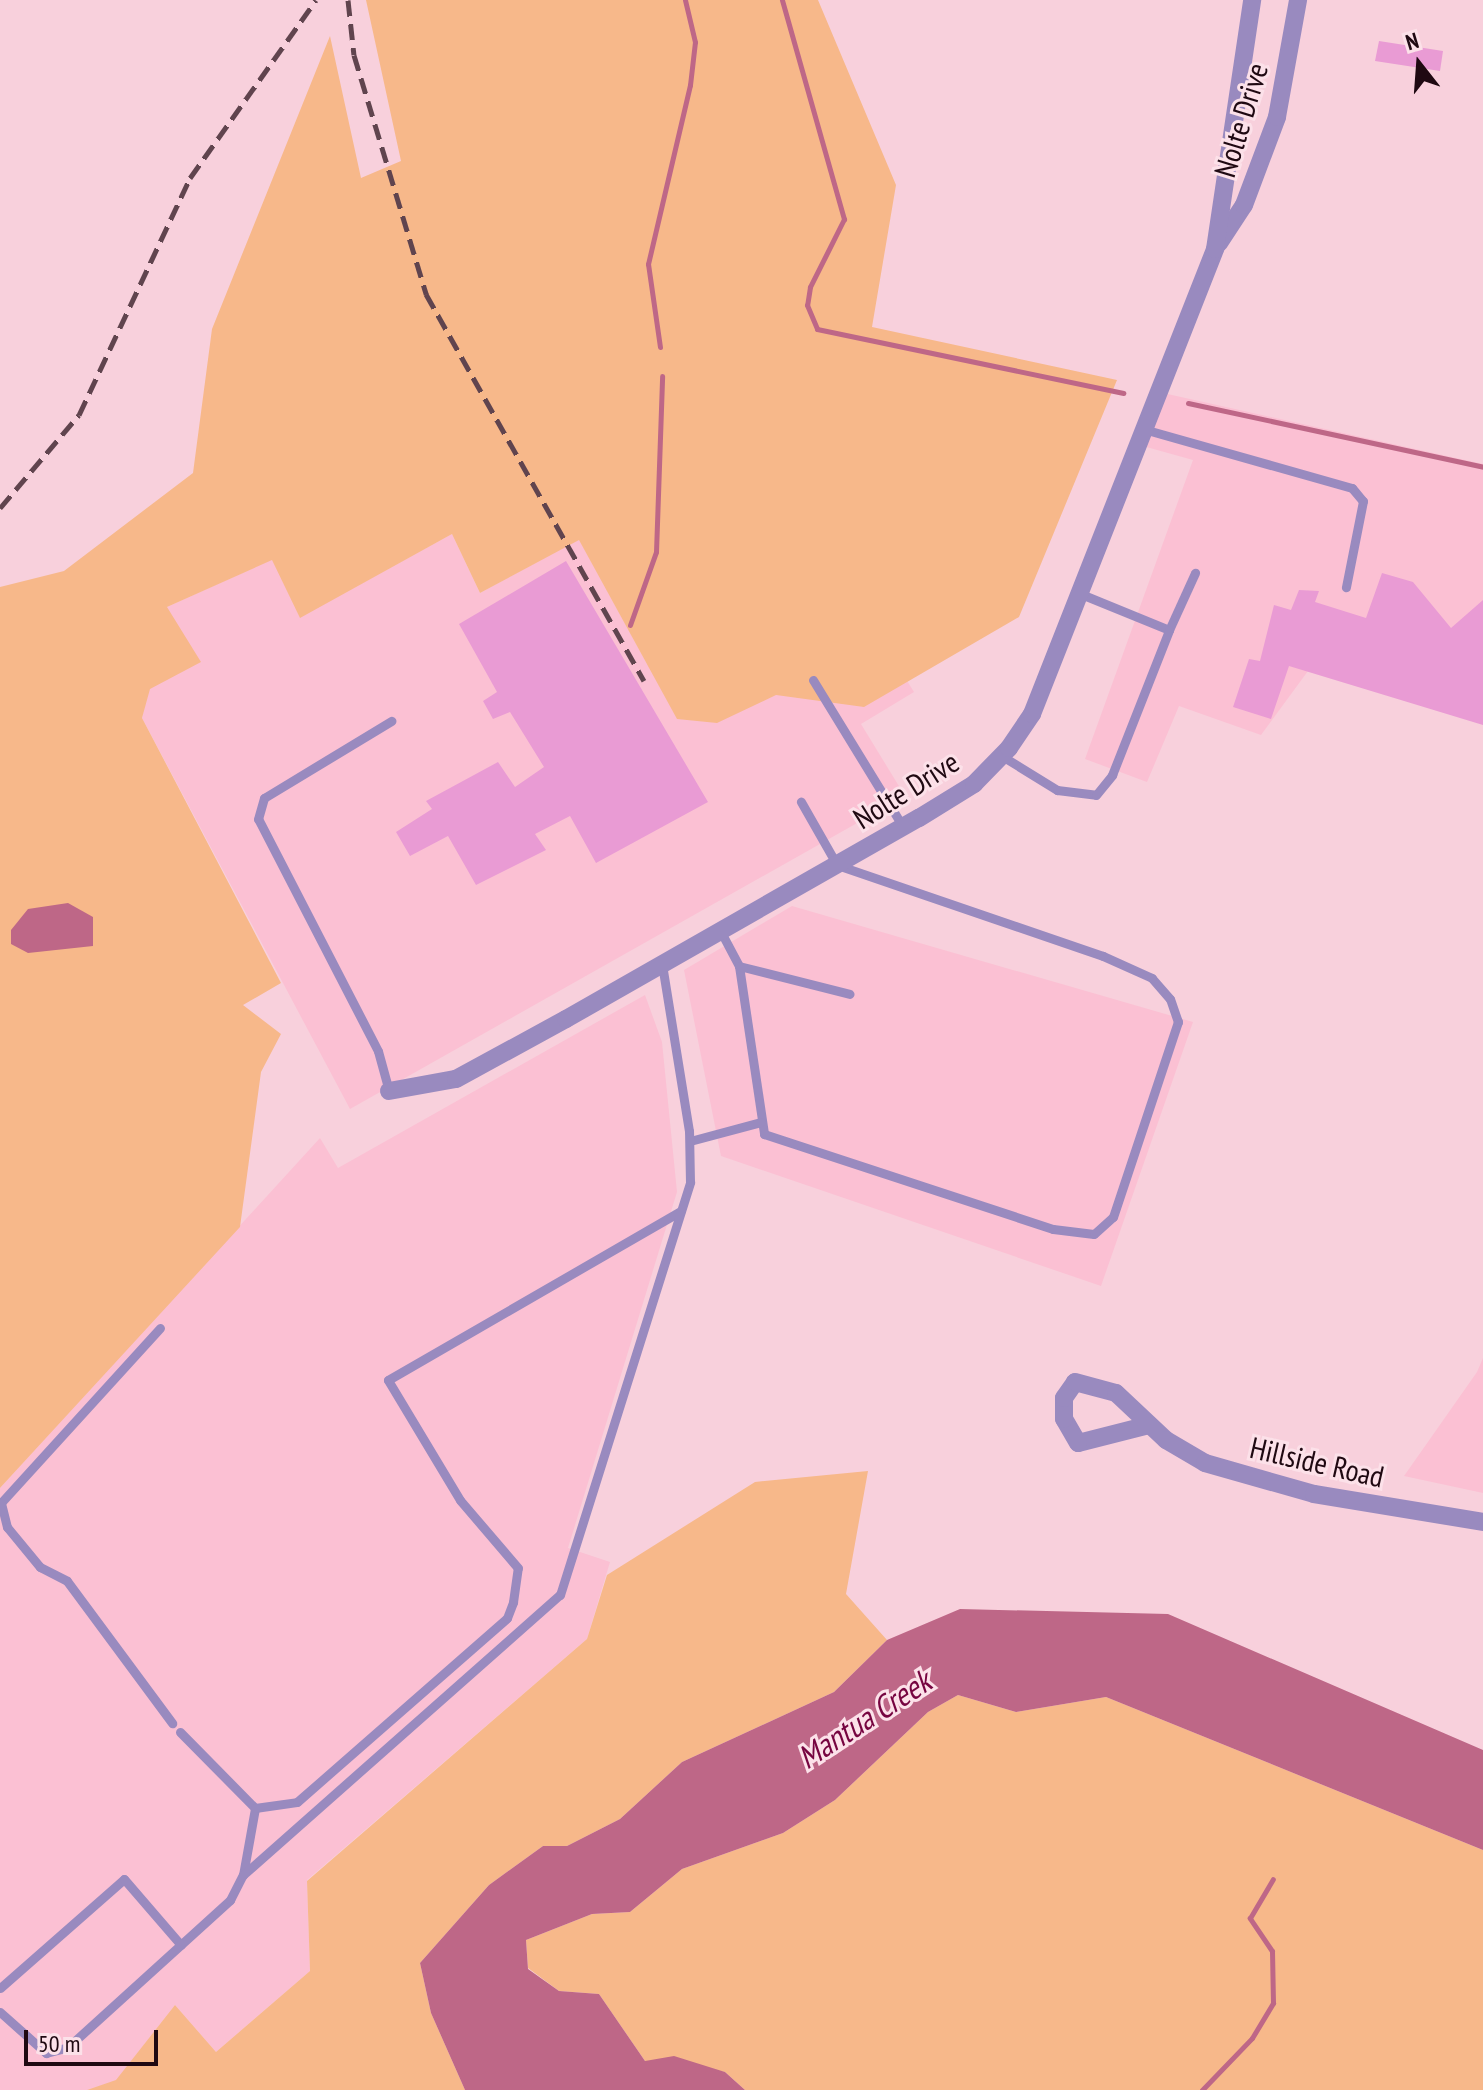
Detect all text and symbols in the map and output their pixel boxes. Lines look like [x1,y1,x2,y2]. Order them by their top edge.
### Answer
north arrow [1379,24,1459,104]
text: N [1402,26,1422,56]
street label: Nolte Drive [1207,59,1275,181]
street label: Nolte Drive [847,744,965,836]
street label: Hillside Road [1247,1429,1387,1495]
water label: Mantua Creek [790,1662,938,1776]
scale bar [28,2014,162,2064]
text: 50 m [38,2028,80,2059]

